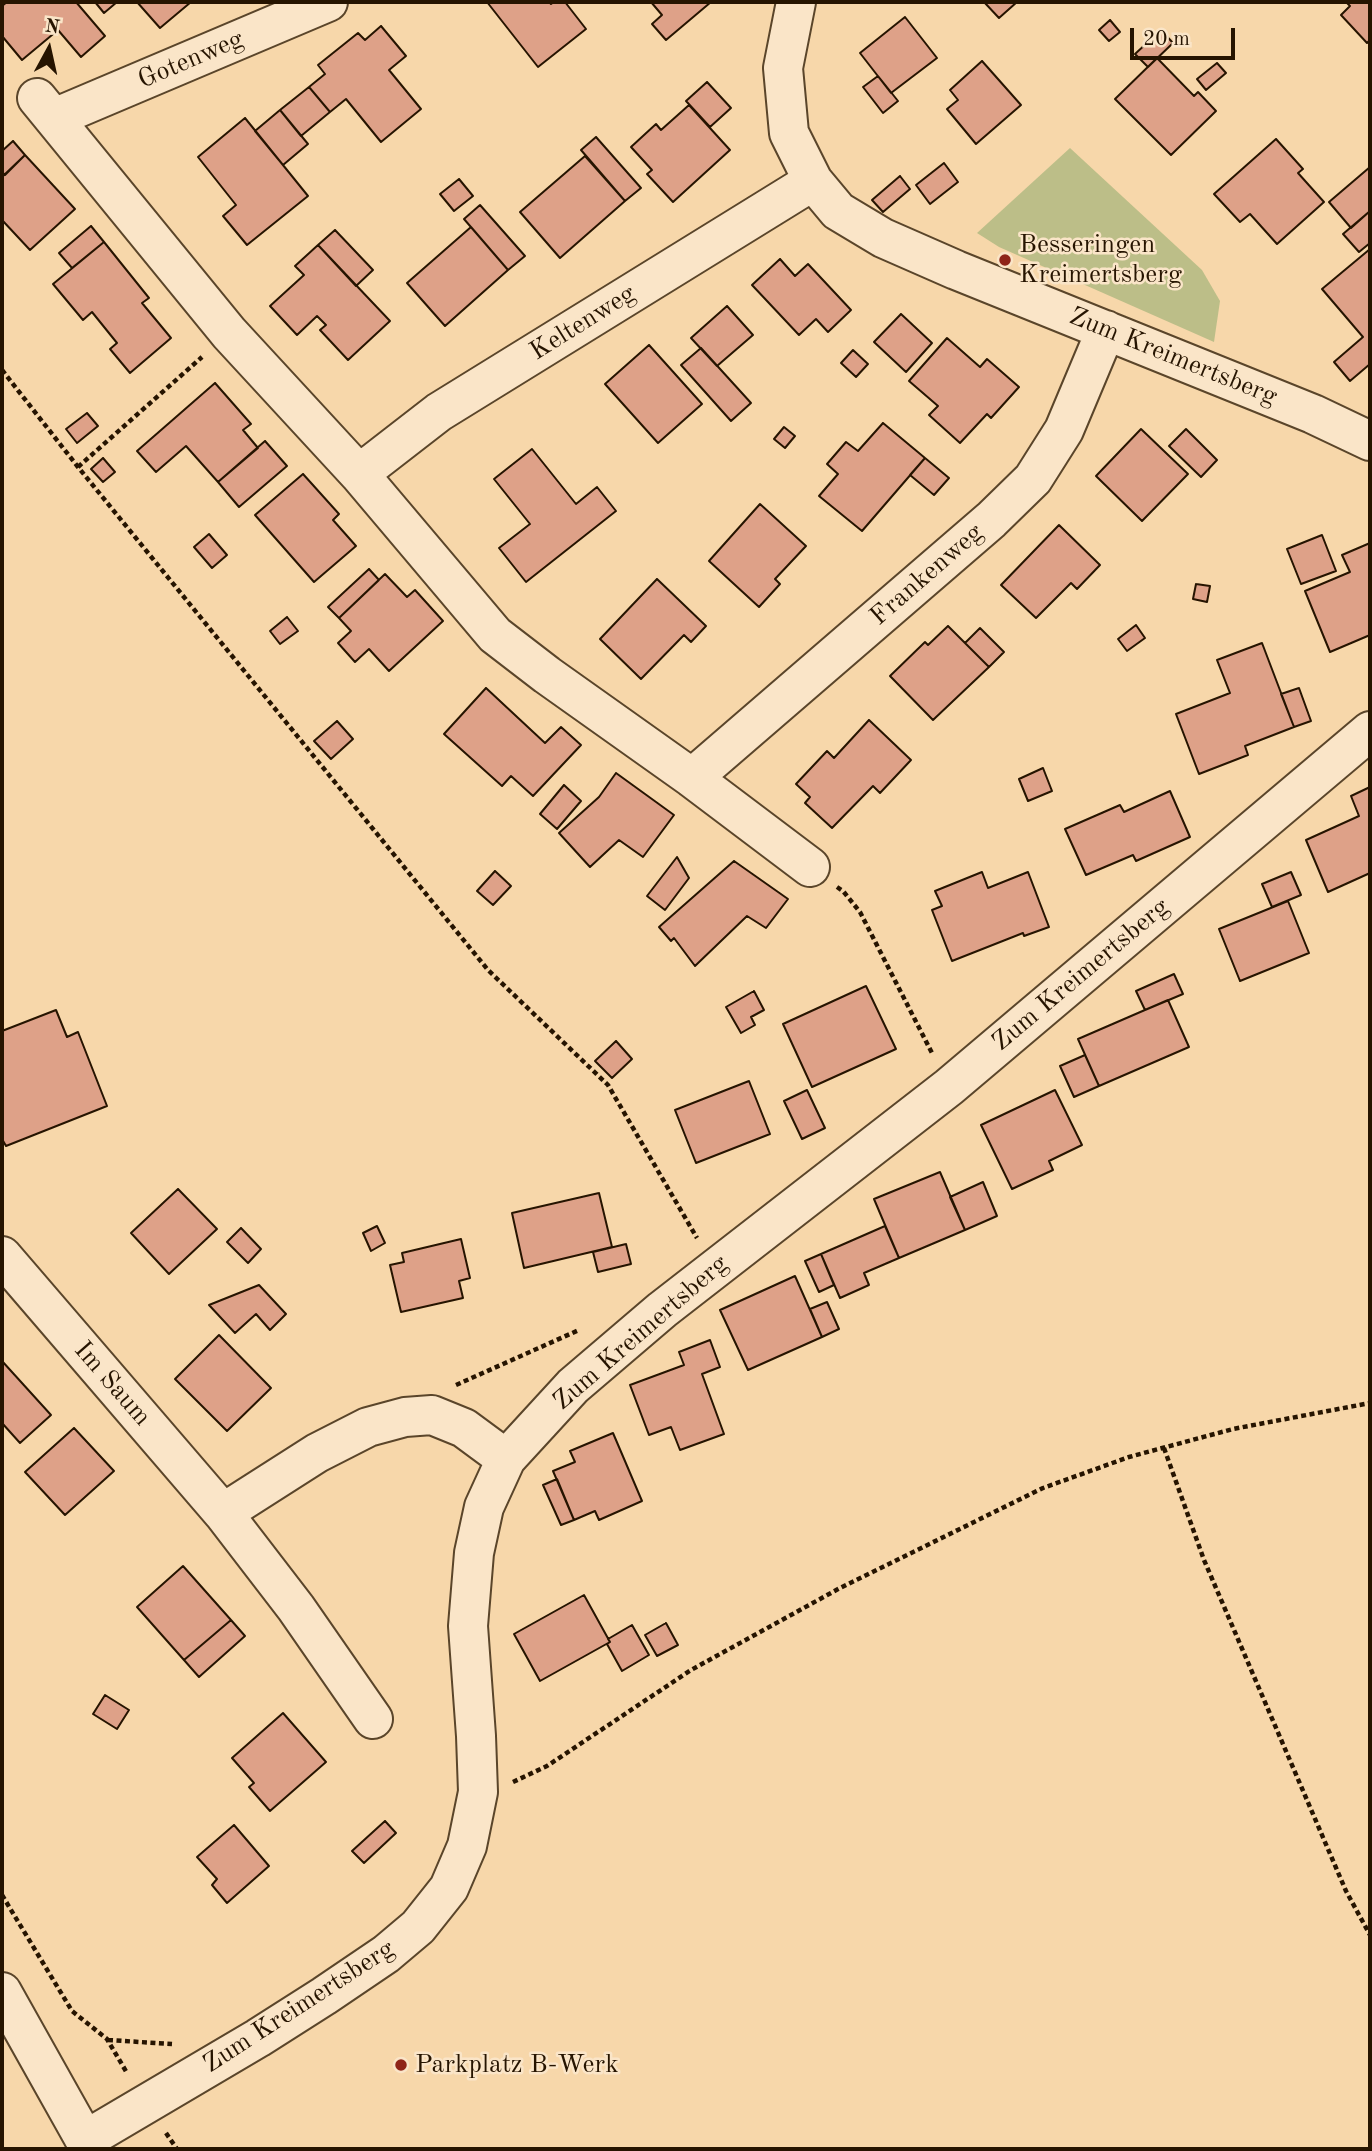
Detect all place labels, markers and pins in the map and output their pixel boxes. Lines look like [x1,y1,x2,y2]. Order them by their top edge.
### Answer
place label: Besseringen Kreimertsberg [1019,229,1182,290]
marker: Besseringen Kreimertsberg [997,252,1013,268]
place label: Parkplatz B-Werk [415,2049,619,2081]
marker: Parkplatz B-Werk [393,2057,409,2073]

